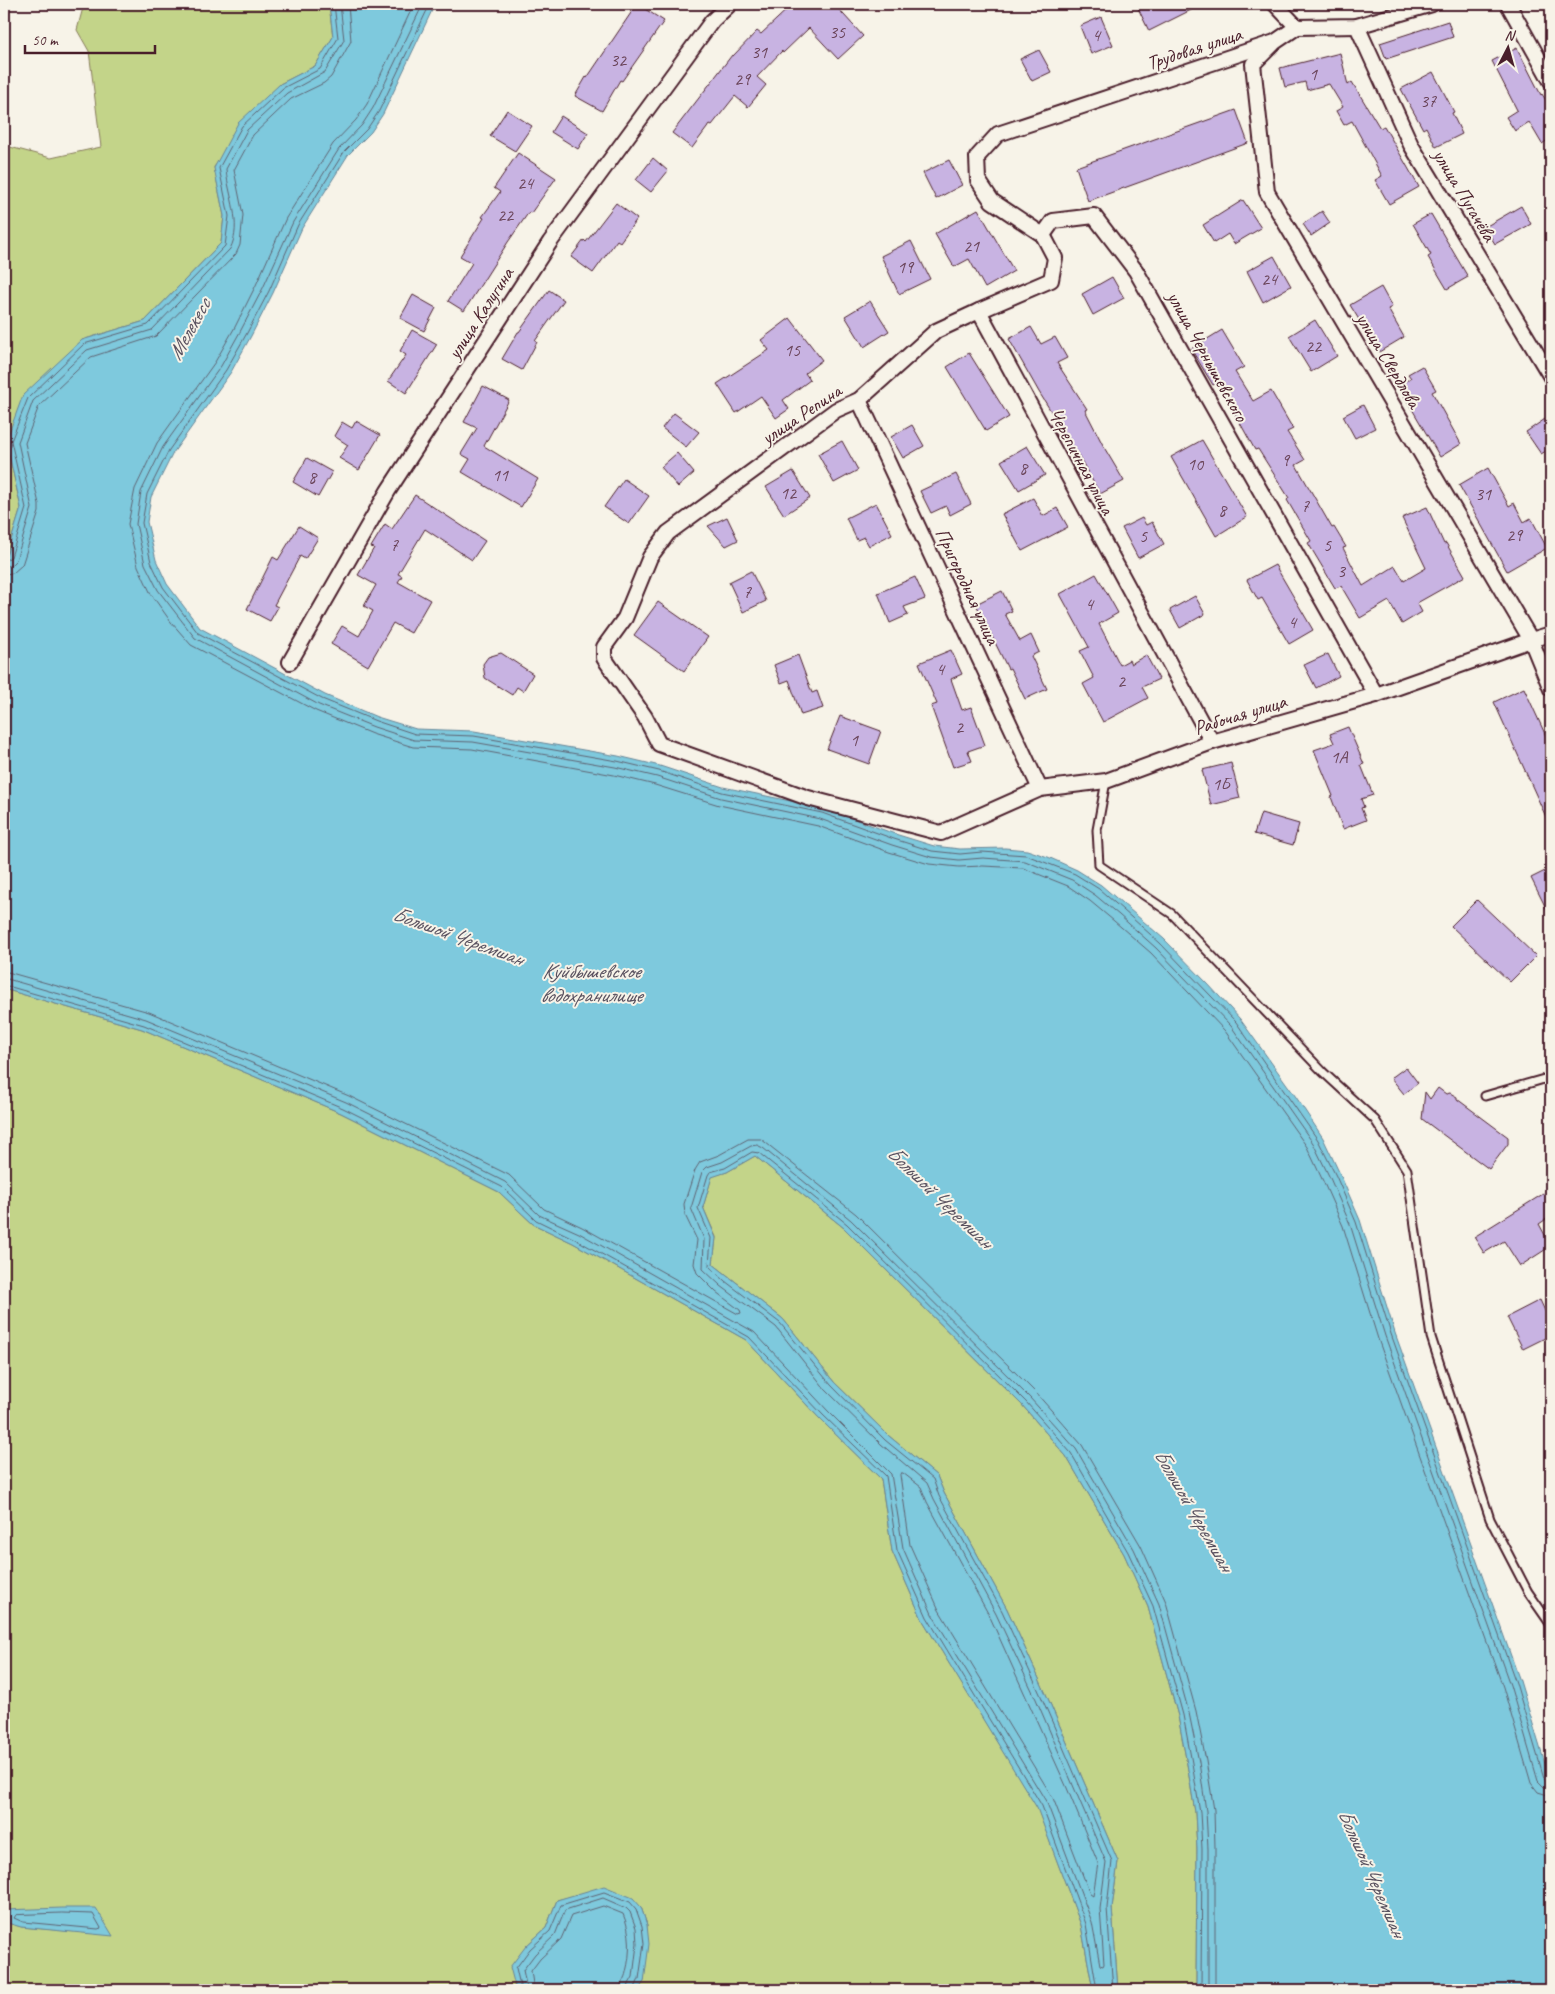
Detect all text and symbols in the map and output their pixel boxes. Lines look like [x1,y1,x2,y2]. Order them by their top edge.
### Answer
house number: 35 [829,21,846,43]
street label: Трудовая улица [1143,21,1246,76]
scale bar [25,22,155,54]
north arrow [1482,22,1532,72]
house number: 4 [1092,24,1102,46]
text: N [1504,27,1517,45]
text: 50 m [32,31,59,50]
house number: 31 [751,41,768,63]
house number: 32 [610,49,628,71]
house number: 1 [1309,63,1318,85]
house number: 29 [734,68,752,90]
house number: 37 [1420,90,1437,112]
street label: улица Пугачёва [1427,144,1503,247]
house number: 24 [517,172,535,194]
house number: 22 [497,204,515,226]
house number: 21 [963,235,980,257]
house number: 19 [897,256,915,278]
street label: улица Калугина [441,262,520,365]
house number: 24 [1261,268,1279,290]
street label: улица Чернышевского [1161,286,1254,427]
water label: Мелекесс [162,292,218,364]
street label: улица Свердлова [1350,307,1428,414]
house number: 22 [1305,335,1323,357]
house number: 15 [784,339,801,361]
street label: улица Репина [756,377,848,451]
street label: Черепичная улица [1043,404,1121,521]
house number: 9 [1281,449,1291,471]
house number: 10 [1187,453,1205,475]
house number: 8 [1019,457,1029,479]
house number: 11 [492,464,509,486]
house number: 8 [308,466,318,488]
house number: 12 [780,482,798,504]
house number: 31 [1475,483,1492,505]
house number: 7 [1301,495,1310,517]
house number: 8 [1218,499,1228,521]
street label: Пригородная улица [930,524,1006,650]
house number: 29 [1506,524,1524,546]
house number: 5 [1139,525,1148,547]
house number: 7 [390,534,399,556]
house number: 5 [1323,534,1332,556]
house number: 3 [1337,560,1347,582]
house number: 7 [743,581,752,603]
house number: 4 [1085,593,1095,615]
house number: 4 [1288,611,1298,633]
house number: 4 [936,658,946,680]
house number: 2 [1117,670,1127,692]
street label: Рабочая улица [1191,688,1291,740]
house number: 2 [955,716,965,738]
house number: 1 [850,729,859,751]
house number: 1А [1330,746,1349,768]
house number: 1Б [1212,773,1232,795]
water label: Большой Черемшан [389,900,530,973]
water label: Куйбышевское водохранилище [540,958,645,1008]
water label: Большой Черемшан [882,1140,1001,1256]
water label: Большой Черемшан [1149,1444,1241,1579]
water label: Большой Черемшан [1332,1805,1413,1944]

